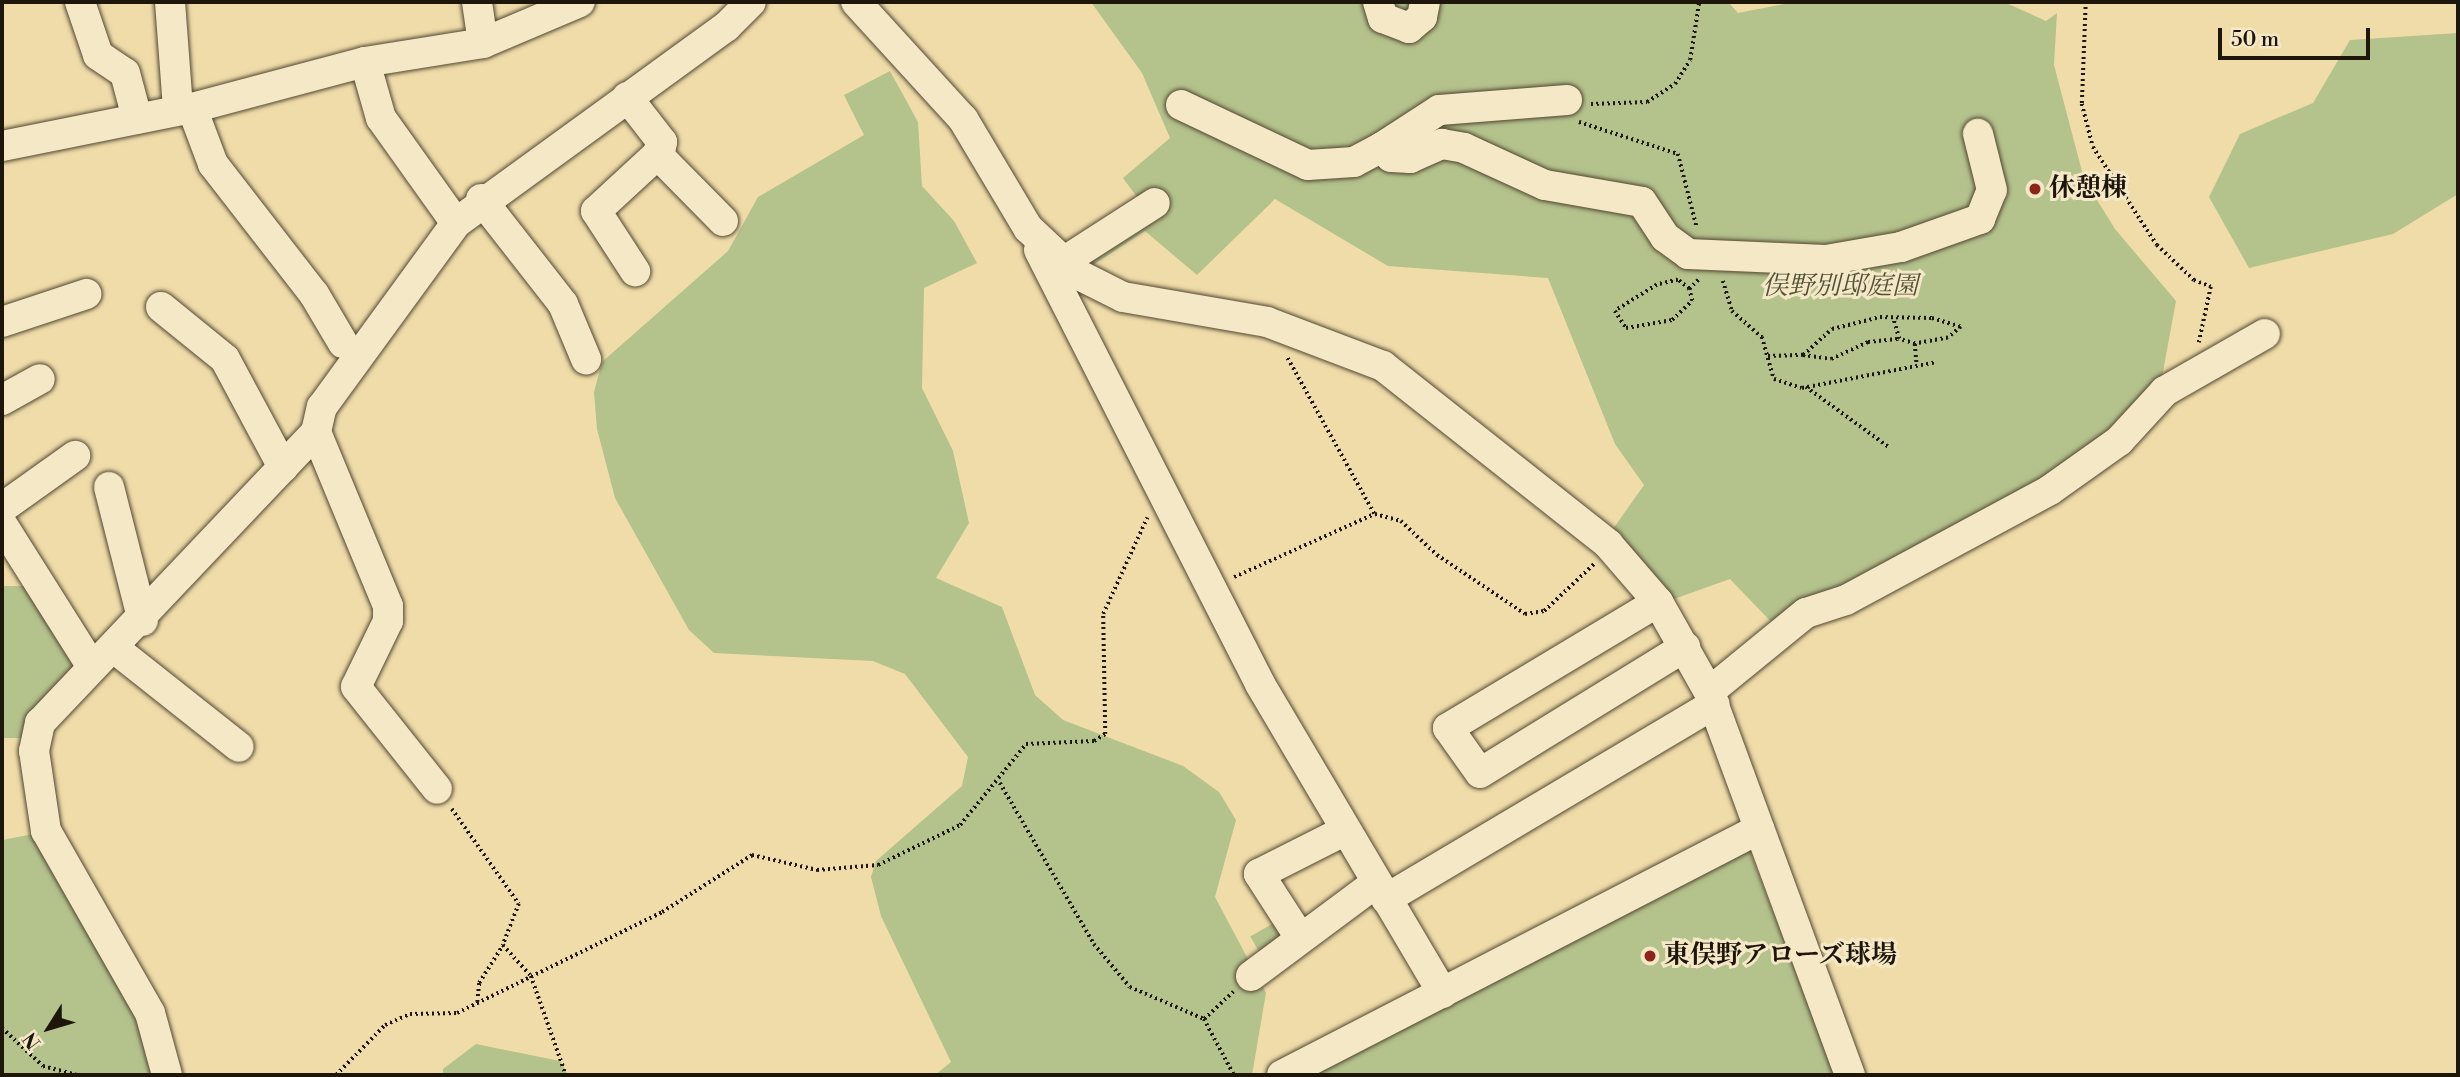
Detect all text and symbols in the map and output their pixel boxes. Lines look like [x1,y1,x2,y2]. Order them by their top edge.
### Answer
scale bar [2222,14,2374,58]
text: 50 m [2231,27,2279,53]
place label: 休憩棟 [2049,173,2127,205]
marker: 休憩棟 [2027,181,2043,197]
park label: 俣野別邸庭園 [1762,271,1918,303]
place label: 東俣野アローズ球場 [1664,940,1898,972]
marker: 東俣野アローズ球場 [1642,948,1658,964]
north arrow [14,993,84,1063]
text: N [18,1027,46,1054]

